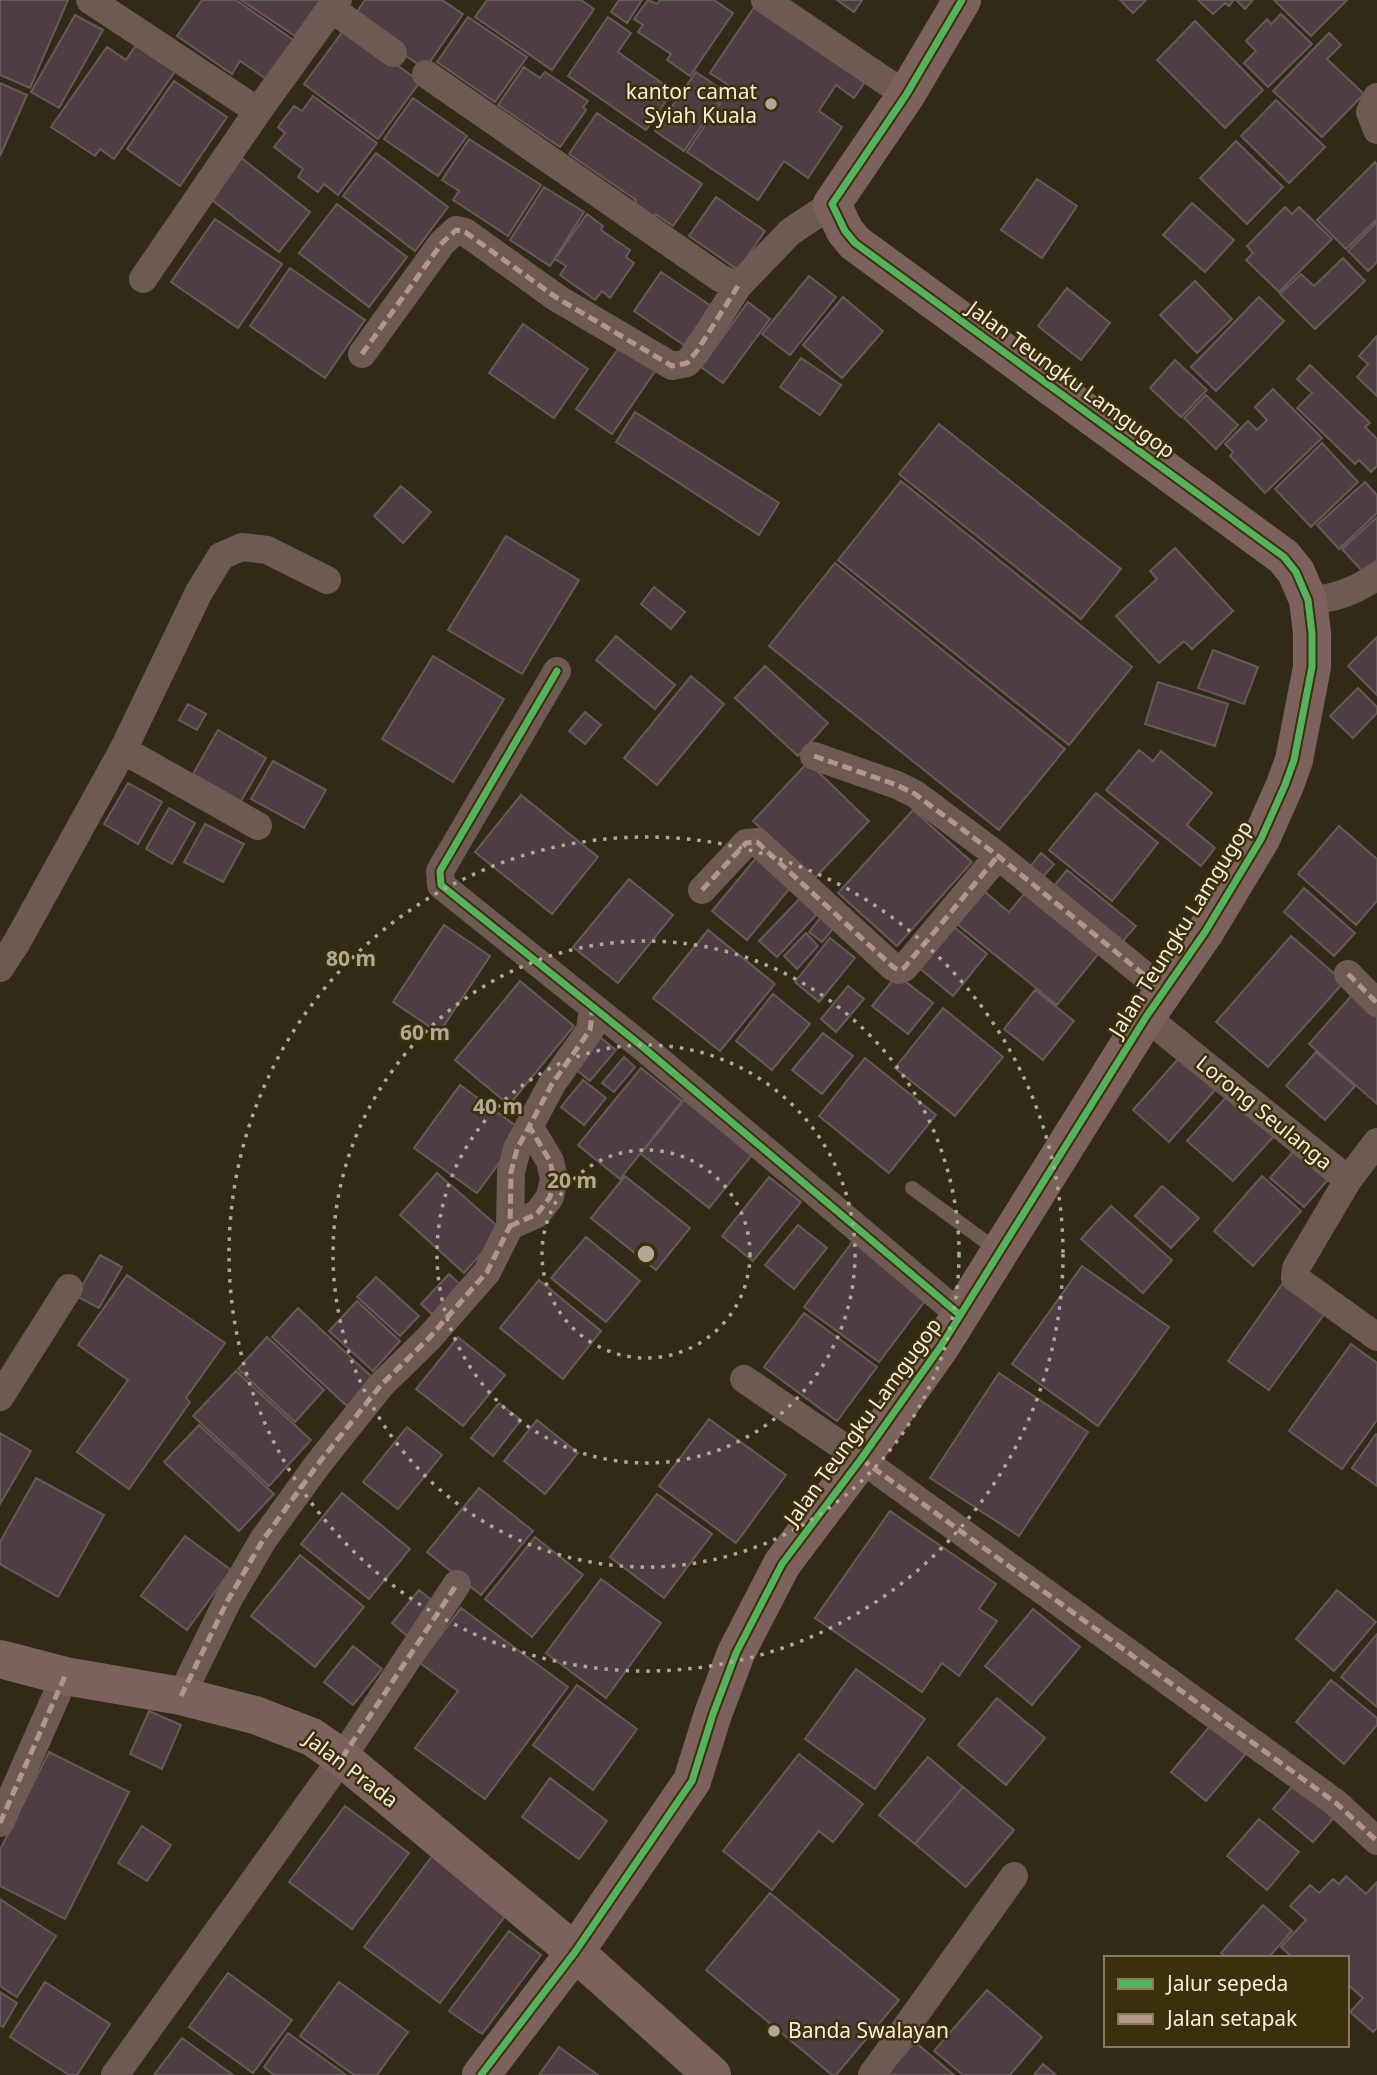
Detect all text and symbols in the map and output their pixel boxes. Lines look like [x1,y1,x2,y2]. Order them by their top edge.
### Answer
place label: kantor camat Syiah Kuala [626,77,757,129]
marker: kantor camat Syiah Kuala [763,96,779,112]
street label: Jalan Teungku Lamgugop [960,293,1181,464]
street label: Jalan Teungku Lamgugop [1101,815,1258,1044]
text: 80 m [326,944,376,972]
text: 60 m [400,1018,450,1046]
street label: Lorong Seulanga [1191,1049,1338,1176]
text: 40 m [473,1092,523,1120]
text: 20 m [547,1166,597,1194]
centre of rings [634,1242,658,1266]
street label: Jalan Teungku Lamgugop [776,1312,947,1533]
street label: Jalan Prada [297,1724,404,1814]
legend [1104,1956,1349,2047]
text: Jalur sepeda [1165,1969,1288,1997]
text: Jalan setapak [1165,2004,1298,2032]
place label: Banda Swalayan [788,2016,949,2044]
marker: Banda Swalayan [766,2023,782,2039]

